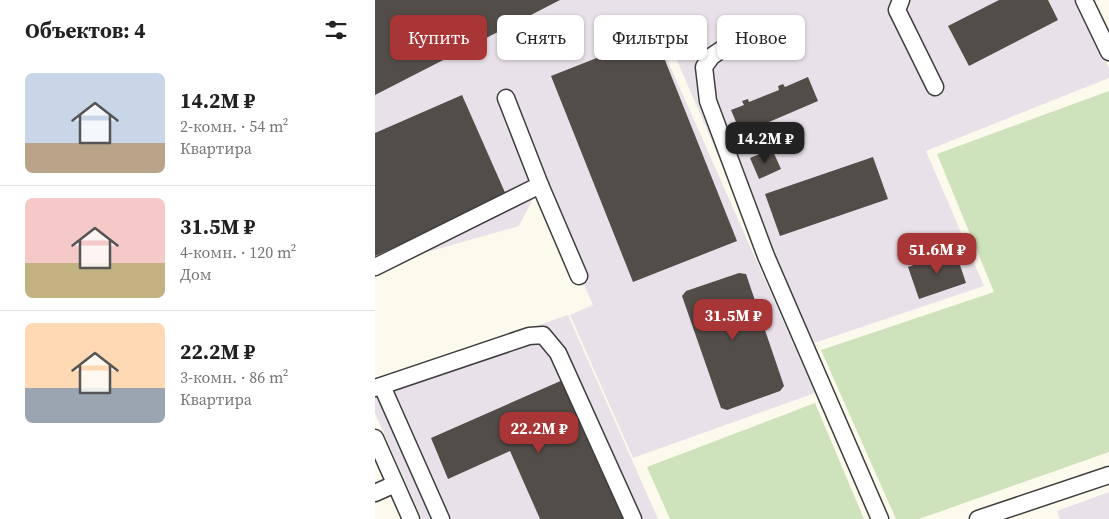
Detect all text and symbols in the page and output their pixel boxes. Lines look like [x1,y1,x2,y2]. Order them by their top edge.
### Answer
chip: Купить [390,15,487,60]
chip: Снять [497,15,584,60]
chip: Фильтры [594,15,707,60]
chip: Новое [717,15,805,60]
text: Объектов: 4 [25,16,146,45]
icon: filters [322,16,350,44]
text: 14.2M ₽ [180,86,255,115]
icon: home [65,93,125,153]
text: 2-комн. · 54 m² [180,115,288,137]
pin: 14.2M ₽ [719,121,811,164]
text: 14.2M ₽ [736,127,794,149]
text: Квартира [180,137,252,159]
text: 31.5M ₽ [180,212,255,241]
icon: home [65,218,125,278]
pin: 51.6M ₽ [891,232,983,275]
text: 51.6M ₽ [908,238,966,260]
text: 4-комн. · 120 m² [180,241,296,263]
text: Дом [180,263,212,285]
pin: 31.5M ₽ [687,298,779,341]
text: 31.5M ₽ [704,304,762,326]
text: 22.2M ₽ [180,337,255,366]
icon: home [65,343,125,403]
text: 3-комн. · 86 m² [180,366,288,388]
text: Квартира [180,388,252,410]
pin: 22.2M ₽ [493,412,585,454]
text: 22.2M ₽ [510,417,568,439]

